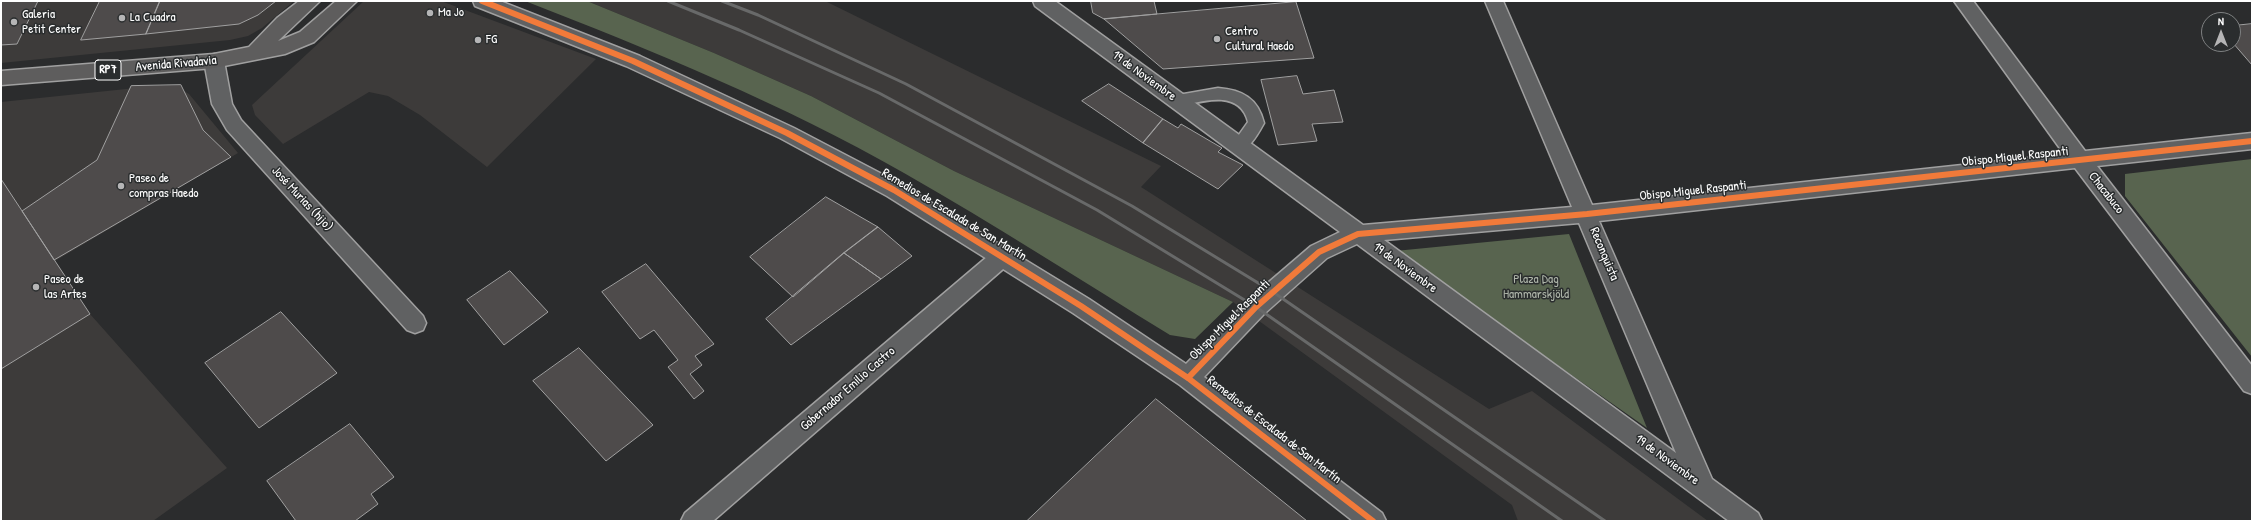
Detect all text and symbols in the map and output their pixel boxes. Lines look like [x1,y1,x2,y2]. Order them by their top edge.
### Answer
place label: Ma Jo [438,5,464,21]
place label: Galeria Petit Center [22,7,81,38]
marker: Ma Jo [425,8,435,18]
place label: La Cuadra [130,10,176,26]
north arrow [2201,12,2241,52]
marker: La Cuadra [117,13,127,23]
text: N [2218,14,2224,28]
marker: Galeria Petit Center [9,17,19,27]
place label: Centro Cultural Haedo [1225,24,1294,55]
place label: FG [486,32,497,48]
marker: Centro Cultural Haedo [1212,34,1222,44]
marker: FG [473,35,483,45]
street label: 19 de Noviembre [1109,47,1179,105]
street label: Avenida Rivadavia [135,53,217,75]
road number: RP7 [95,60,121,80]
street label: Obispo Miguel Raspanti [1961,144,2069,170]
street label: José Murias (hijo) [268,163,336,235]
street label: Remedios de Escalada de San Martín [879,165,1029,265]
street label: Chacabuco [2085,169,2127,217]
place label: Paseo de compras Haedo [129,171,198,202]
street label: Obispo Miguel Raspanti [1639,178,1747,204]
marker: Paseo de compras Haedo [116,181,126,191]
street label: Reconquista [1586,225,1622,283]
street label: 19 de Noviembre [1370,239,1440,297]
place label: Paseo de las Artes [44,272,87,303]
park label: Plaza Dag Hammarskjöld [1503,272,1569,303]
street label: Obispo Miguel Raspanti [1186,276,1274,364]
marker: Paseo de las Artes [31,282,41,292]
street label: Gobernador Emilio Castro [797,344,899,434]
street label: Remedios de Escalada de San Martín [1204,373,1344,487]
street label: 19 de Noviembre [1632,431,1702,489]

